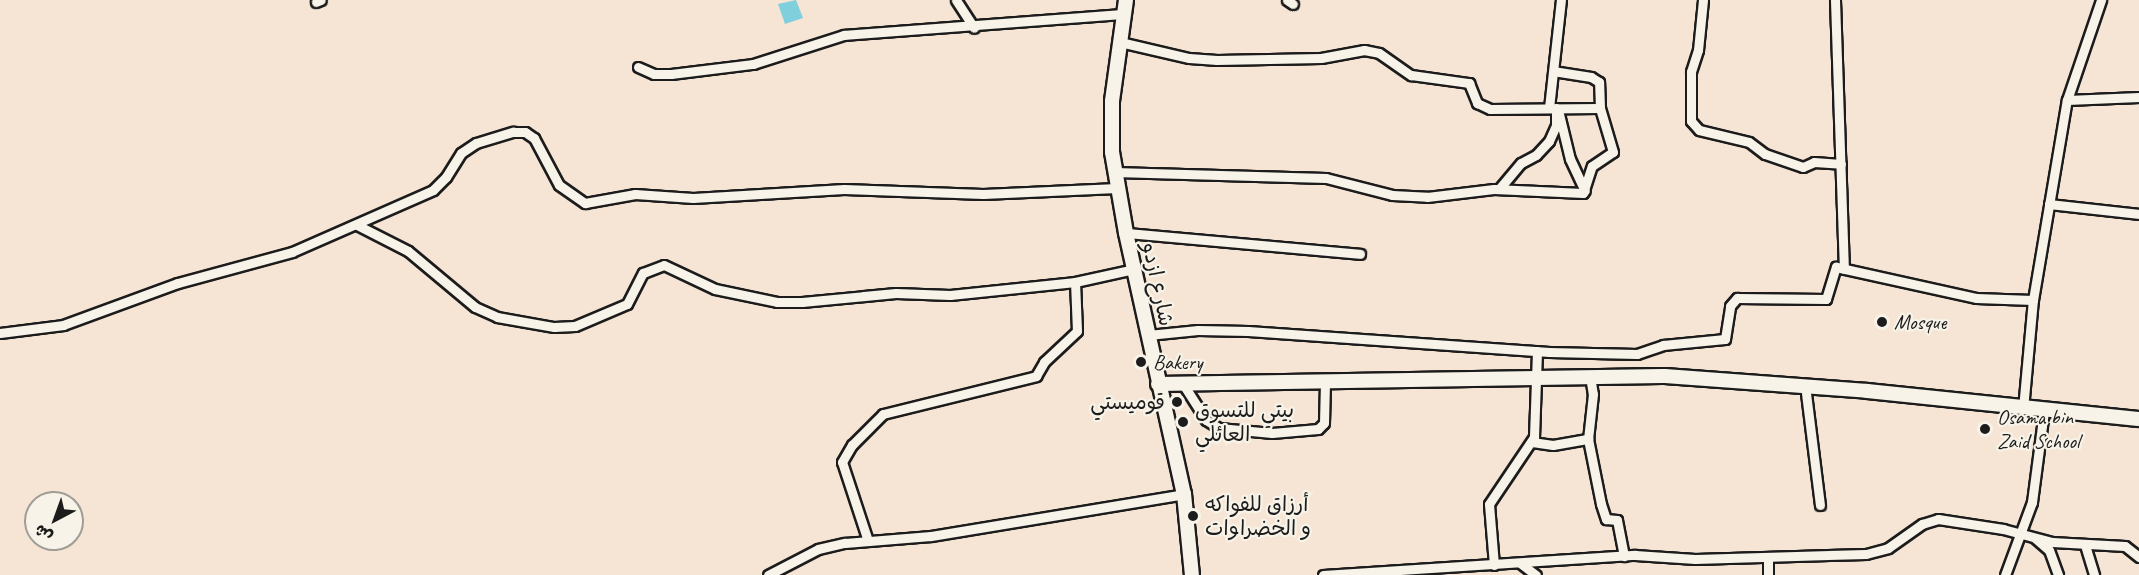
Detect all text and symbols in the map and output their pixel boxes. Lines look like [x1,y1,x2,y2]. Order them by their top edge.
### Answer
street label: شارع ازدو [1137,240,1179,328]
place label: Mosque [1894,309,1946,335]
marker: Mosque [1875,315,1889,329]
place label: Bakery [1153,349,1202,375]
marker: Bakery [1134,355,1148,369]
place label: قوميستي [1090,389,1165,415]
marker: قوميستي [1170,395,1184,409]
place label: بيتي للتسوق العائلي [1195,397,1294,447]
place label: Osama bin Zaid School [1997,404,2079,454]
marker: بيتي للتسوق العائلي [1176,415,1190,429]
marker: Osama bin Zaid School [1978,422,1992,436]
north arrow [24,491,84,551]
place label: أرزاق للفواكه و الخضراوات [1205,491,1311,541]
marker: أرزاق للفواكه و الخضراوات [1186,509,1200,523]
text: ش [30,520,57,546]

